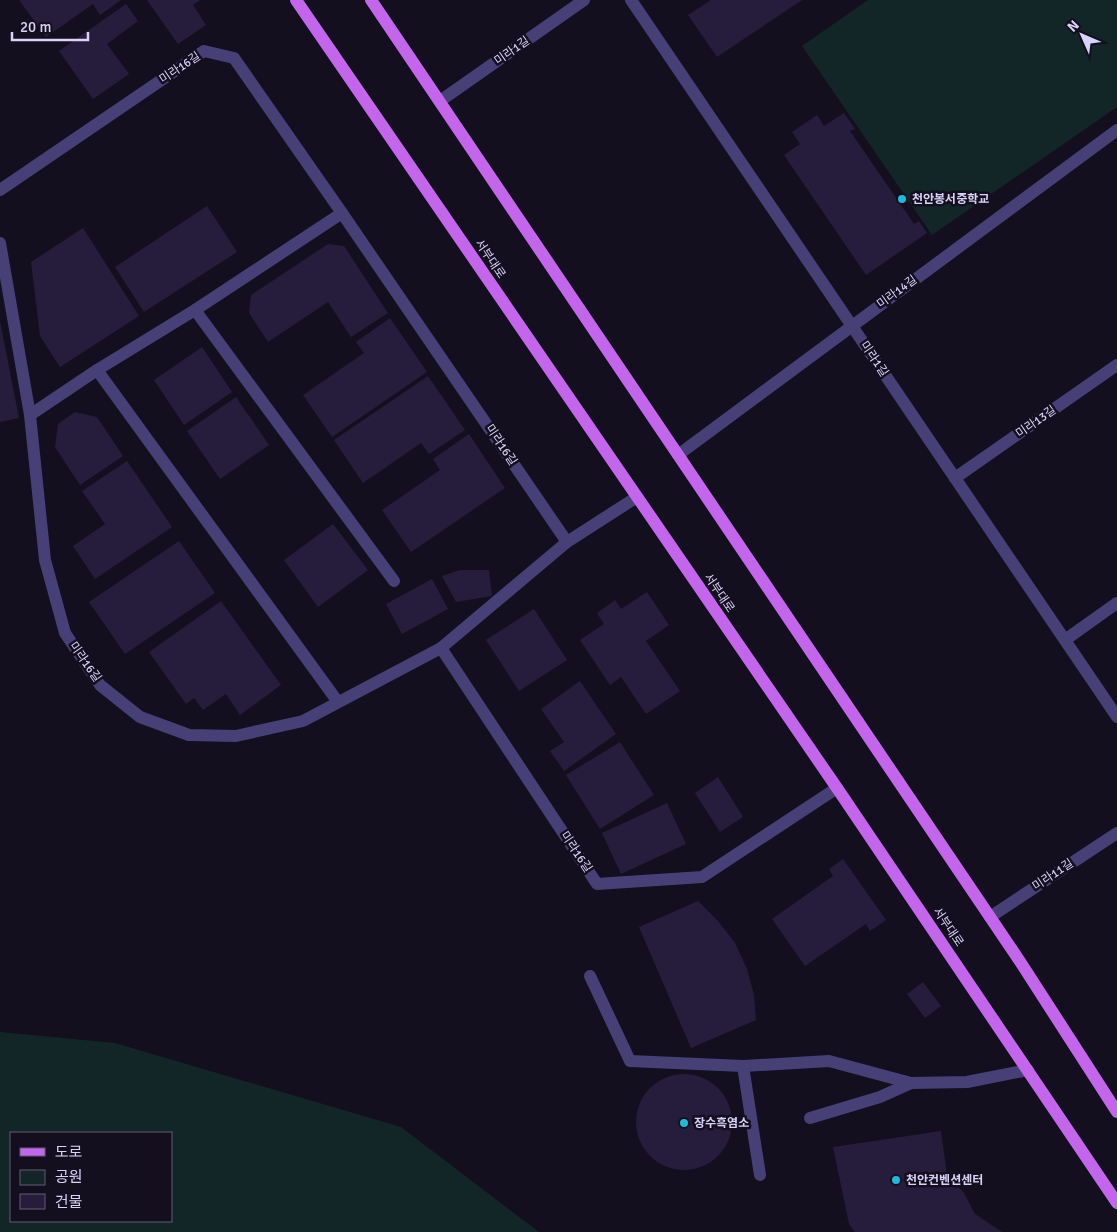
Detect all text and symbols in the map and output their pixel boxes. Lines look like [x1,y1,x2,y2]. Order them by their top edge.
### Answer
scale bar [12,10,89,42]
north arrow [1057,10,1107,60]
text: N [1064,17,1083,36]
text: 20 m [20,18,51,36]
street label: 미라1길 [491,33,533,69]
street label: 미라16길 [157,49,203,87]
place label: 천안봉서중학교 [912,192,989,207]
marker: 천안봉서중학교 [896,193,908,205]
street label: 서부대로 [471,236,509,282]
street label: 미라14길 [874,272,920,312]
street label: 미라1길 [857,338,891,380]
street label: 미라13길 [1013,403,1059,441]
street label: 미라16길 [482,422,520,468]
street label: 서부대로 [700,570,738,616]
street label: 미라16길 [66,639,104,685]
street label: 미라16길 [557,829,595,875]
street label: 미라11길 [1030,856,1076,894]
street label: 서부대로 [929,904,967,950]
place label: 장수흑염소 [694,1116,749,1131]
marker: 장수흑염소 [678,1117,690,1129]
legend [10,1132,172,1222]
text: 도로 [55,1143,83,1161]
text: 공원 [55,1168,83,1186]
place label: 천안컨벤션센터 [906,1173,983,1188]
marker: 천안컨벤션센터 [890,1174,902,1186]
text: 건물 [55,1193,83,1211]

